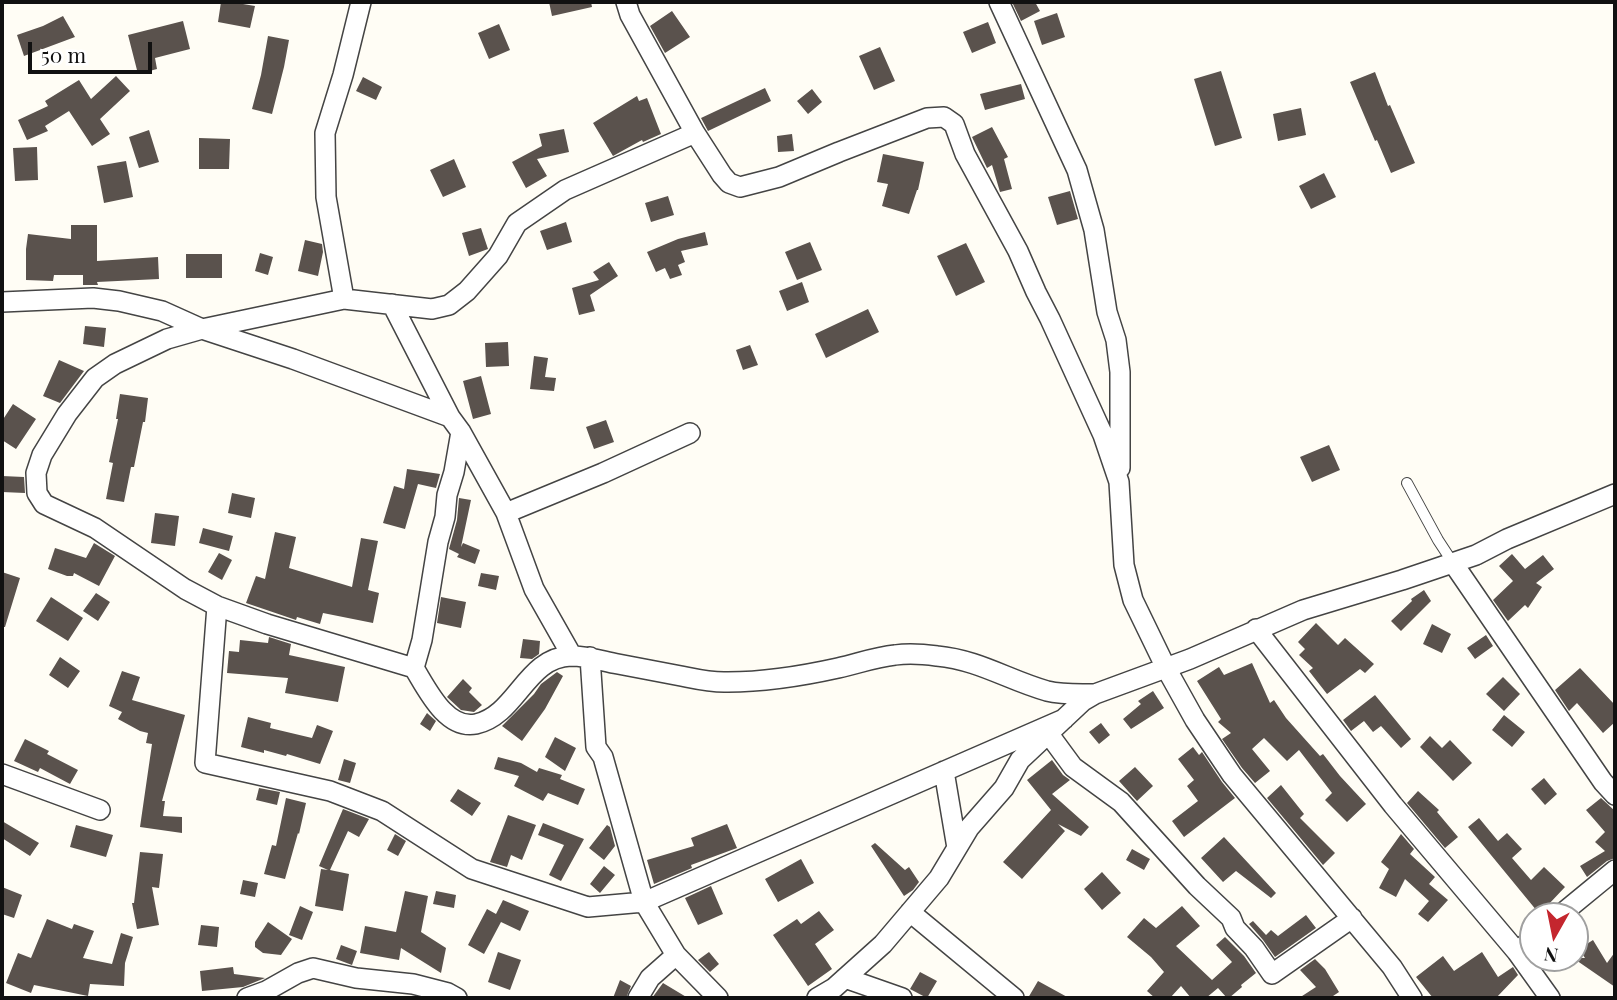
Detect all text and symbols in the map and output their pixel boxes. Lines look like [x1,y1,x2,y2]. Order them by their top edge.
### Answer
scale bar [32,28,156,72]
text: 50 m [41,40,86,68]
north arrow [1519,902,1589,972]
text: N [1542,942,1560,970]

